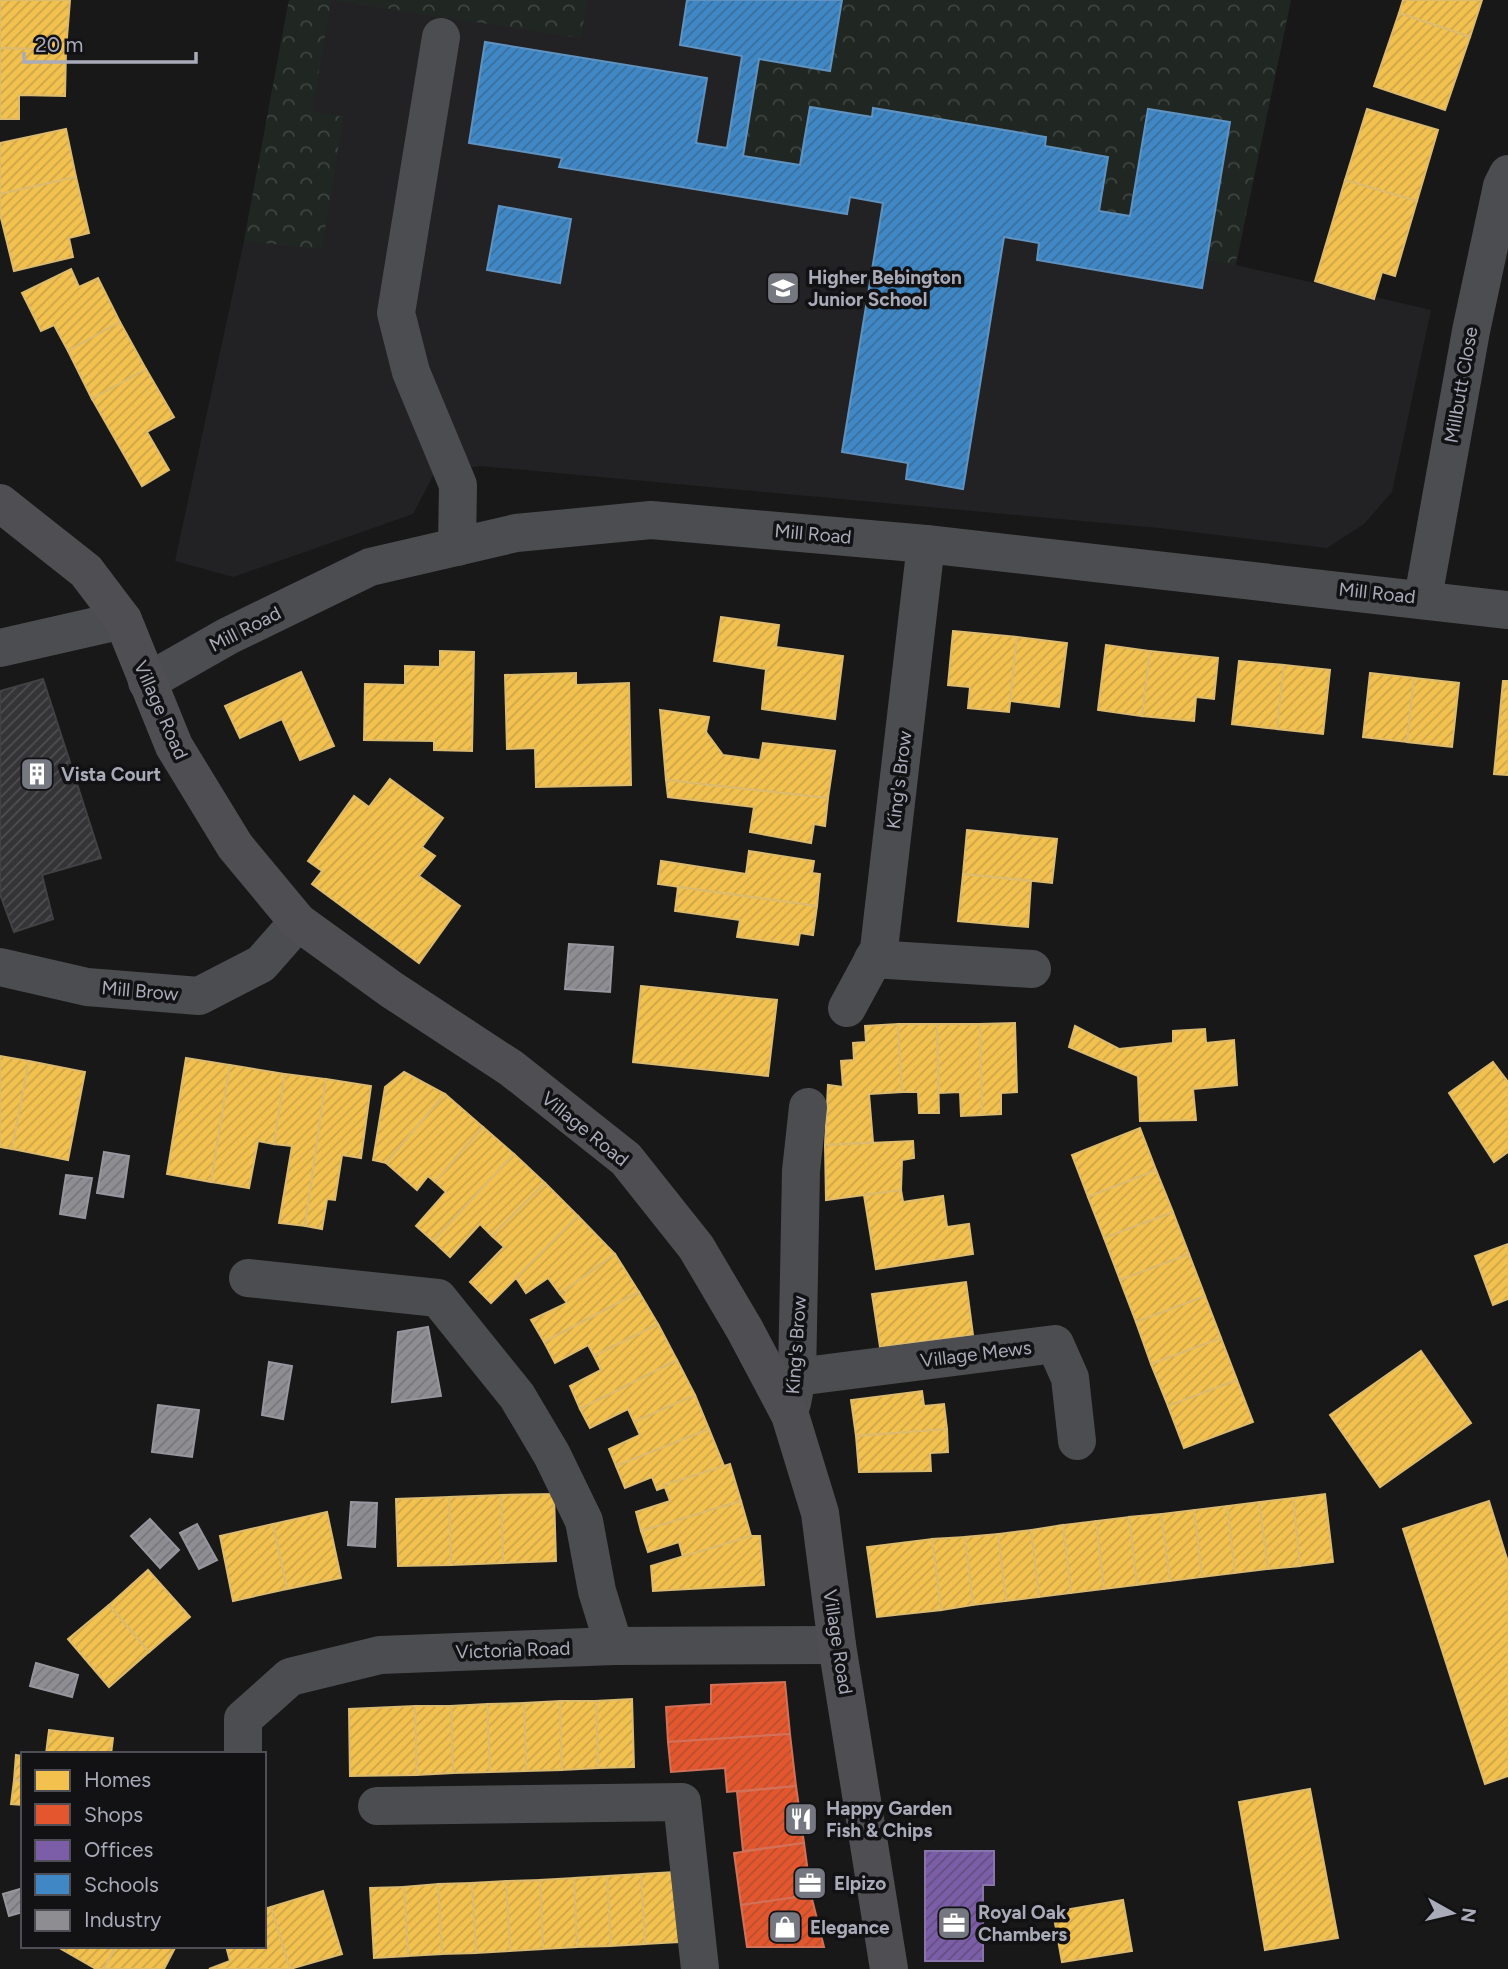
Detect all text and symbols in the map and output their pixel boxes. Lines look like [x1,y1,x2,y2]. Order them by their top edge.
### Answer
scale bar [24,21,196,65]
text: 20 m [35,32,83,57]
place label: Higher Bebington Junior School [808,266,962,311]
school or university icon: Higher Bebington Junior School [764,269,802,307]
street label: Millbutt Close [1439,325,1483,445]
street label: Mill Road [774,519,852,549]
street label: Mill Road [1337,578,1417,608]
street label: Mill Road [205,601,285,657]
street label: Village Road [129,657,193,763]
street label: King's Brow [882,729,916,830]
building icon: Vista Court [18,755,56,793]
place label: Vista Court [61,763,161,786]
street label: Mill Brow [101,976,180,1006]
street label: Village Road [537,1087,633,1171]
street label: King's Brow [781,1295,811,1395]
street label: Village Mews [919,1336,1033,1372]
street label: Village Road [818,1588,858,1696]
street label: Victoria Road [455,1637,571,1663]
legend [21,1752,266,1948]
text: Homes [84,1767,151,1792]
place label: Happy Garden Fish & Chips [826,1797,952,1842]
restaurant icon: Happy Garden Fish & Chips [782,1800,820,1838]
text: Shops [84,1802,143,1827]
text: Offices [84,1837,153,1862]
office icon: Elpizo [791,1864,829,1902]
text: Schools [84,1872,159,1897]
place label: Elpizo [834,1872,886,1895]
north arrow [1417,1878,1487,1948]
place label: Royal Oak Chambers [978,1901,1067,1946]
office icon: Royal Oak Chambers [935,1904,973,1942]
text: N [1456,1906,1481,1924]
text: Industry [84,1907,161,1932]
shop icon: Elegance [766,1908,804,1946]
place label: Elegance [810,1916,890,1939]

